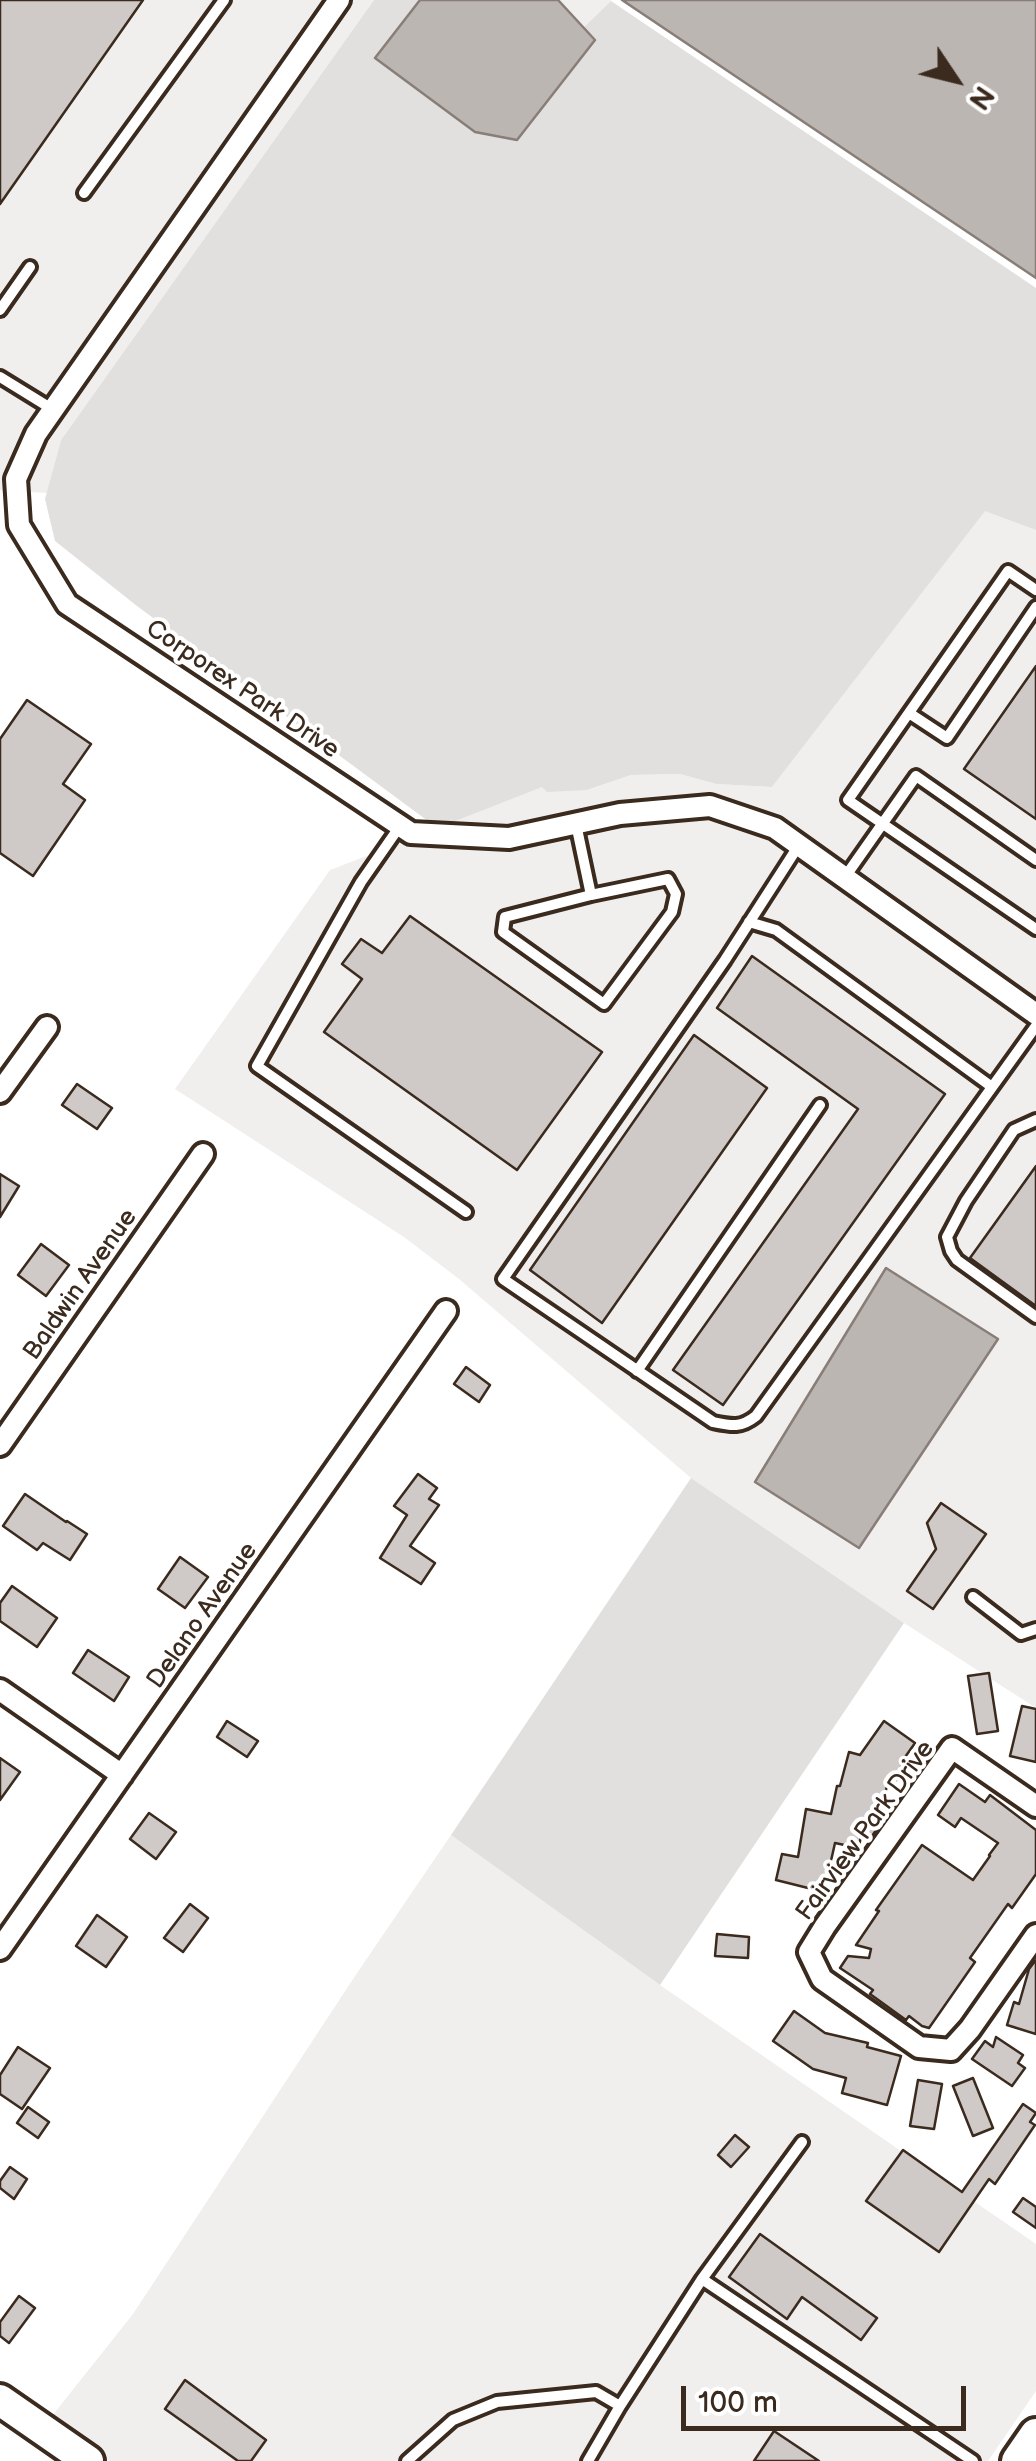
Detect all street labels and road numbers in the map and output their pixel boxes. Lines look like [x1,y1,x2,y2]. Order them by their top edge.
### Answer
street label: Corporex Park Drive [140,614,344,766]
street label: Baldwin Avenue [18,1204,144,1366]
street label: Delano Avenue [142,1537,264,1695]
street label: Fairview Park Drive [791,1735,941,1927]

